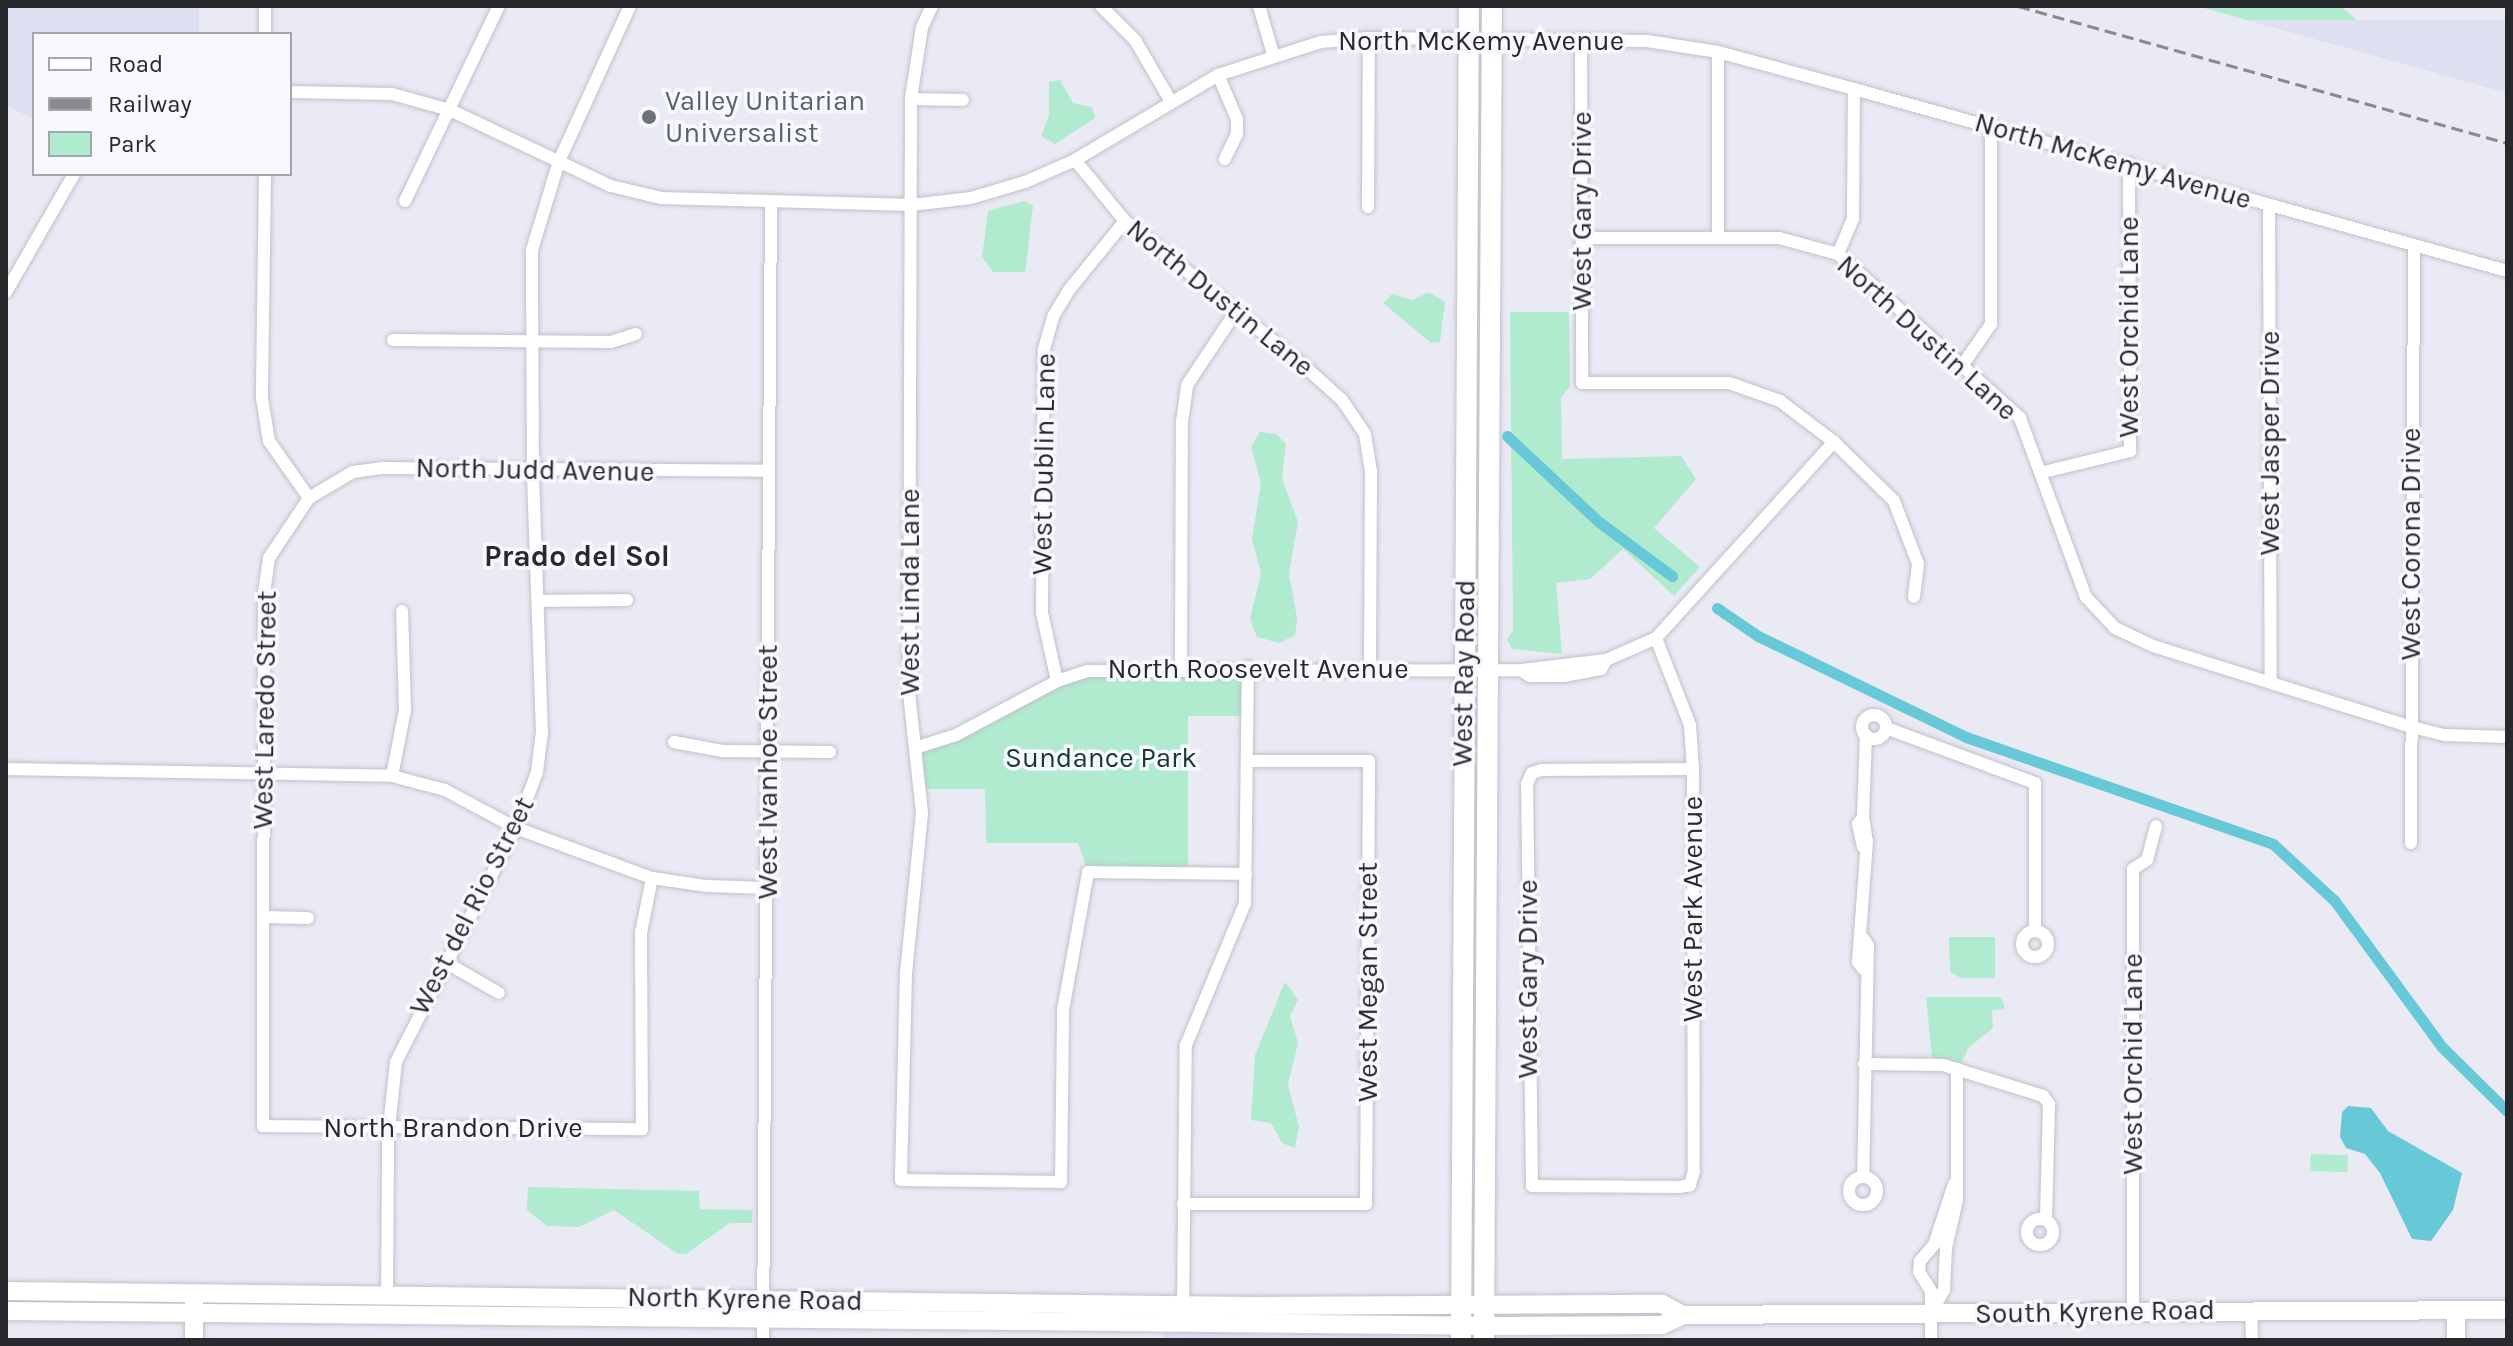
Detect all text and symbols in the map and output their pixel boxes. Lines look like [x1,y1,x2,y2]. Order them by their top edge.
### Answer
street label: North McKemy Avenue [1338,24,1624,58]
legend [32,32,292,176]
text: Road [108,50,163,78]
place label: Valley Unitarian Universalist [665,84,865,150]
text: Railway [108,90,192,118]
street label: North McKemy Avenue [1971,105,2255,217]
marker: Valley Unitarian Universalist [640,108,658,126]
street label: West Gary Drive [1565,111,1599,311]
text: Park [108,130,157,158]
street label: North Dustin Lane [1120,212,1320,384]
street label: West Orchid Lane [2112,216,2146,438]
street label: North Dustin Lane [1830,248,2024,428]
street label: West Jasper Drive [2253,331,2287,555]
street label: West Dublin Lane [1025,353,1063,575]
street label: West Corona Drive [2394,428,2428,660]
street label: North Judd Avenue [415,451,655,489]
street label: West Linda Lane [893,488,927,696]
district label: Prado del Sol [484,538,670,574]
street label: West Ray Road [1446,579,1482,767]
street label: West Laredo Street [246,590,284,830]
street label: West Ivanhoe Street [751,645,785,899]
street label: North Roosevelt Avenue [1107,652,1409,686]
park label: Sundance Park [1005,741,1197,775]
street label: West del Rio Street [403,791,541,1021]
street label: West Park Avenue [1676,796,1710,1022]
street label: West Megan Street [1351,862,1385,1102]
street label: West Gary Drive [1511,879,1545,1079]
street label: West Orchid Lane [2116,953,2150,1175]
street label: North Brandon Drive [323,1111,583,1145]
street label: North Kyrene Road [627,1280,863,1318]
street label: South Kyrene Road [1975,1293,2215,1331]

